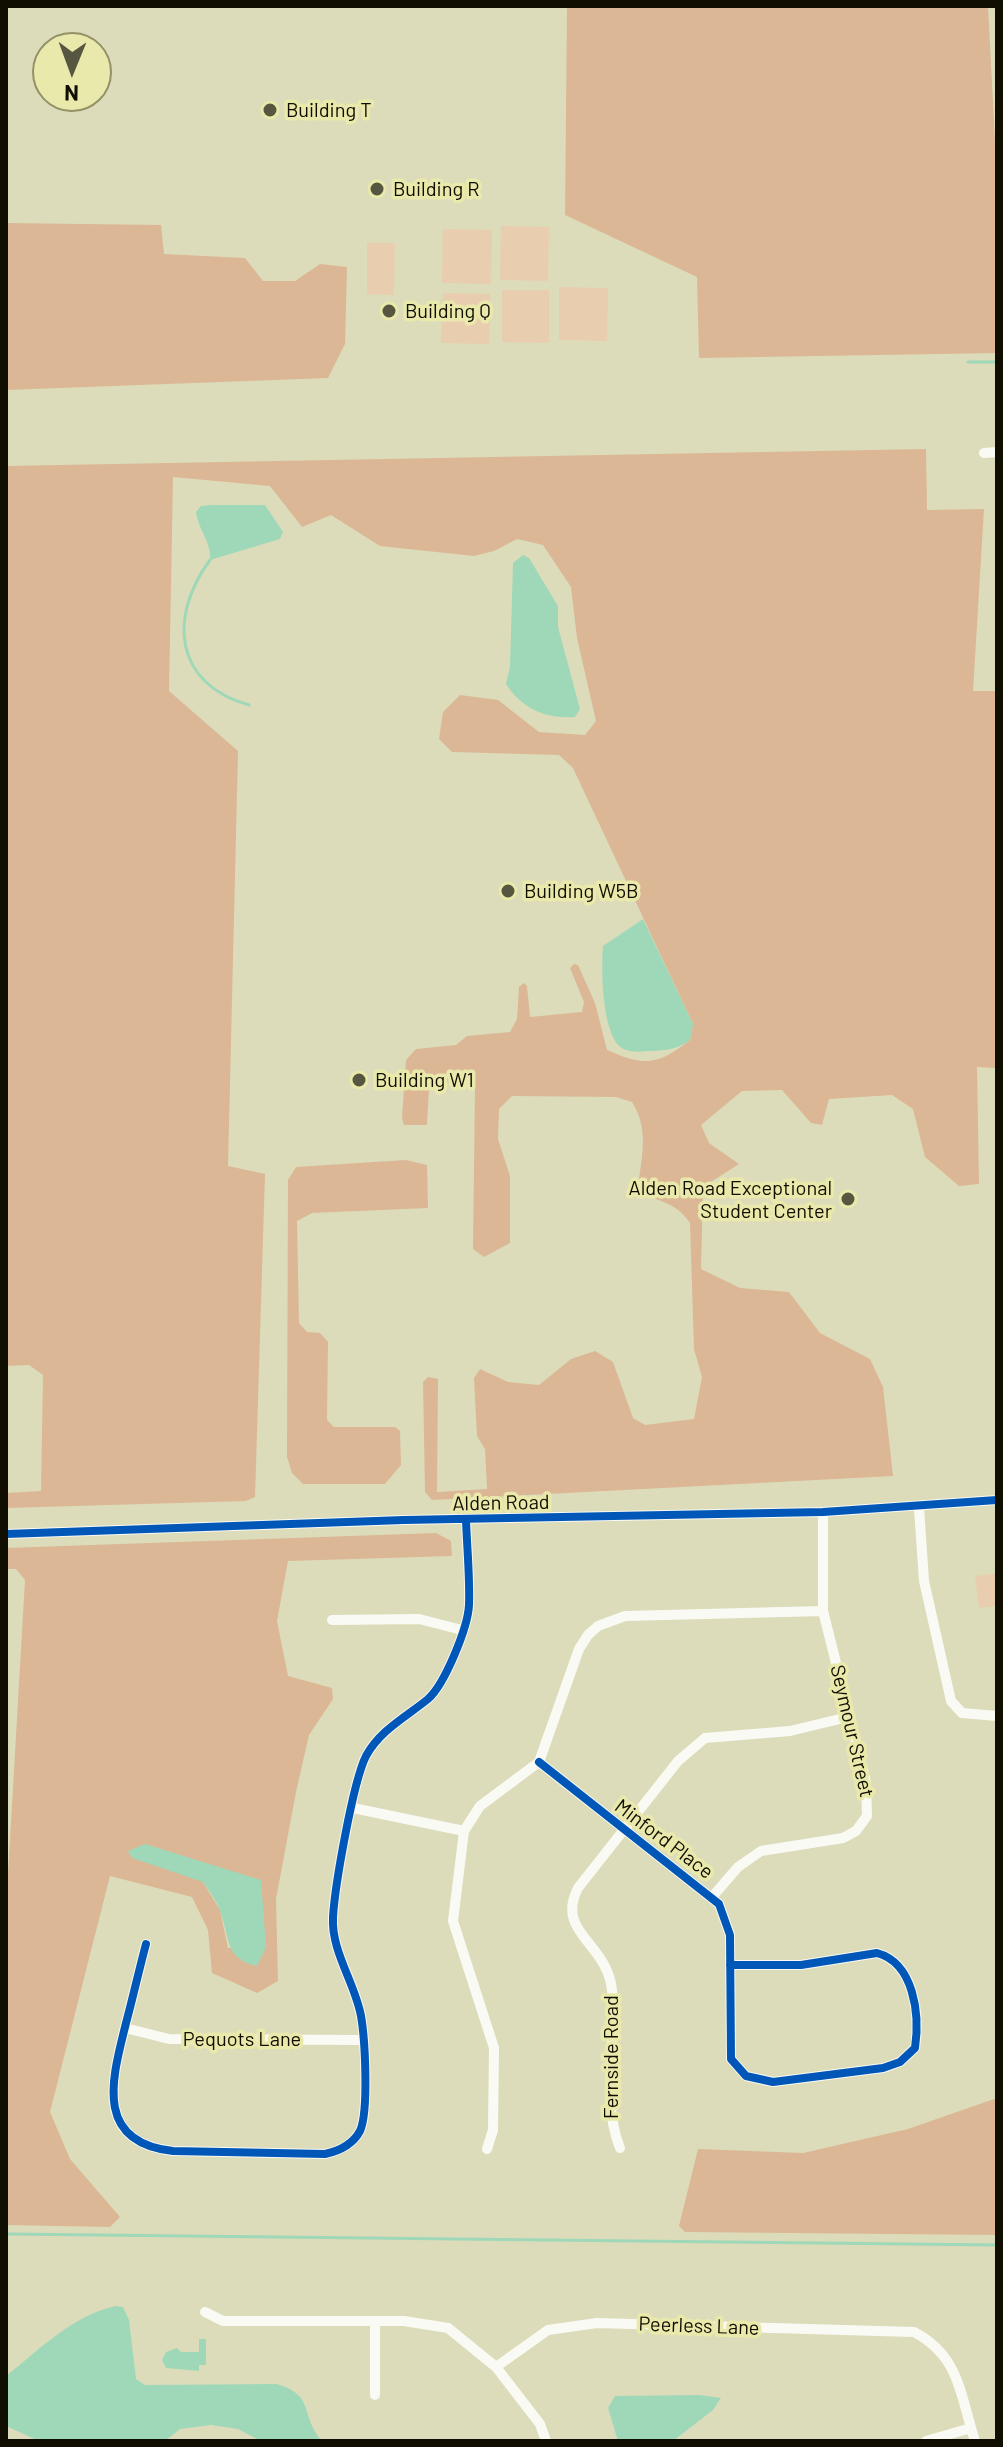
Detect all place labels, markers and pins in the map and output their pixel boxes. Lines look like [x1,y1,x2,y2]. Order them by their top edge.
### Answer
place label: Building T [286,98,372,122]
marker: Building T [261,101,279,119]
place label: Building R [393,177,479,201]
marker: Building R [368,180,386,198]
place label: Building Q [405,299,491,323]
marker: Building Q [380,302,398,320]
place label: Building W5B [524,879,639,903]
marker: Building W5B [499,882,517,900]
place label: Building W1 [375,1068,474,1092]
marker: Building W1 [350,1071,368,1089]
place label: Alden Road Exceptional Student Center [629,1176,832,1223]
marker: Alden Road Exceptional Student Center [839,1190,857,1208]

